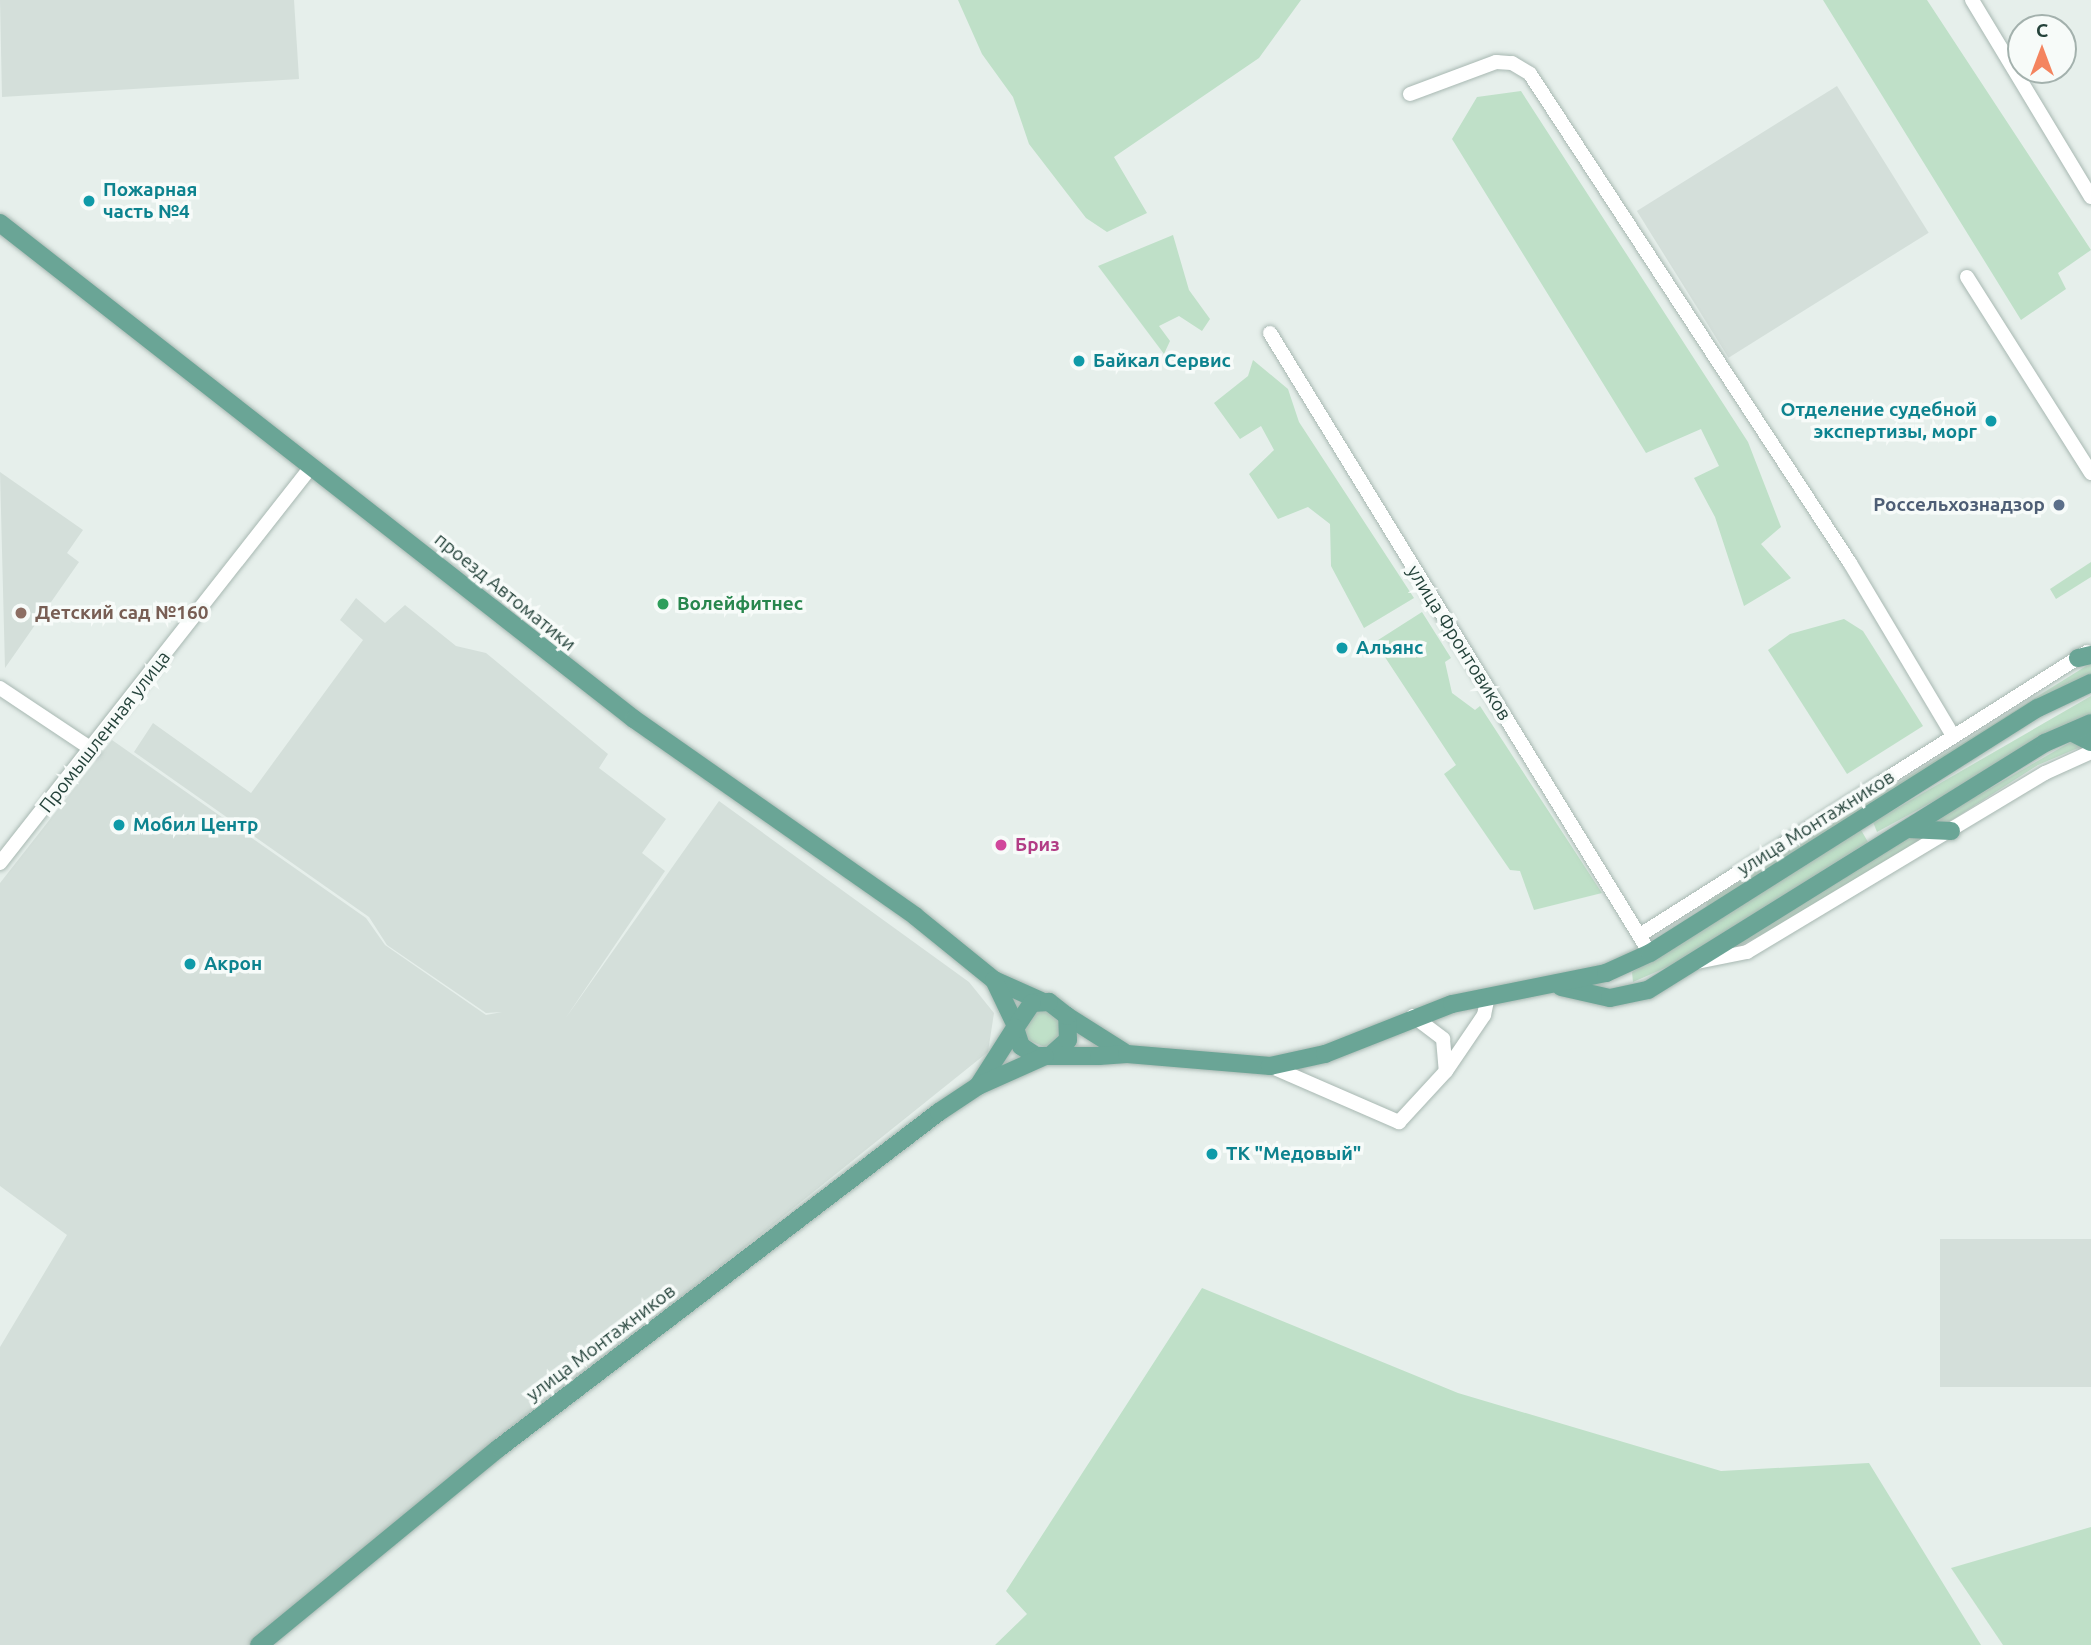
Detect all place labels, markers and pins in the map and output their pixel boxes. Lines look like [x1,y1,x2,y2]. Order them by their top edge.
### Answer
place label: Пожарная часть №4 [103,179,197,223]
marker: Пожарная часть №4 [81,193,97,209]
place label: Байкал Сервис [1093,350,1231,372]
marker: Байкал Сервис [1071,353,1087,369]
place label: Отделение судебной экспертизы, морг [1781,399,1977,443]
marker: Отделение судебной экспертизы, морг [1983,413,1999,429]
place label: Россельхознадзор [1873,494,2045,516]
marker: Россельхознадзор [2051,497,2067,513]
place label: Волейфитнес [677,593,803,615]
marker: Волейфитнес [655,596,671,612]
place label: Детский сад №160 [35,602,208,624]
marker: Детский сад №160 [13,605,29,621]
place label: Альянс [1356,637,1423,659]
marker: Альянс [1334,640,1350,656]
place label: Мобил Центр [133,814,258,836]
marker: Мобил Центр [111,817,127,833]
place label: Бриз [1015,834,1060,856]
marker: Бриз [993,837,1009,853]
place label: Акрон [204,953,262,975]
marker: Акрон [182,956,198,972]
place label: ТК "Медовый" [1226,1143,1361,1165]
marker: ТК "Медовый" [1204,1146,1220,1162]

